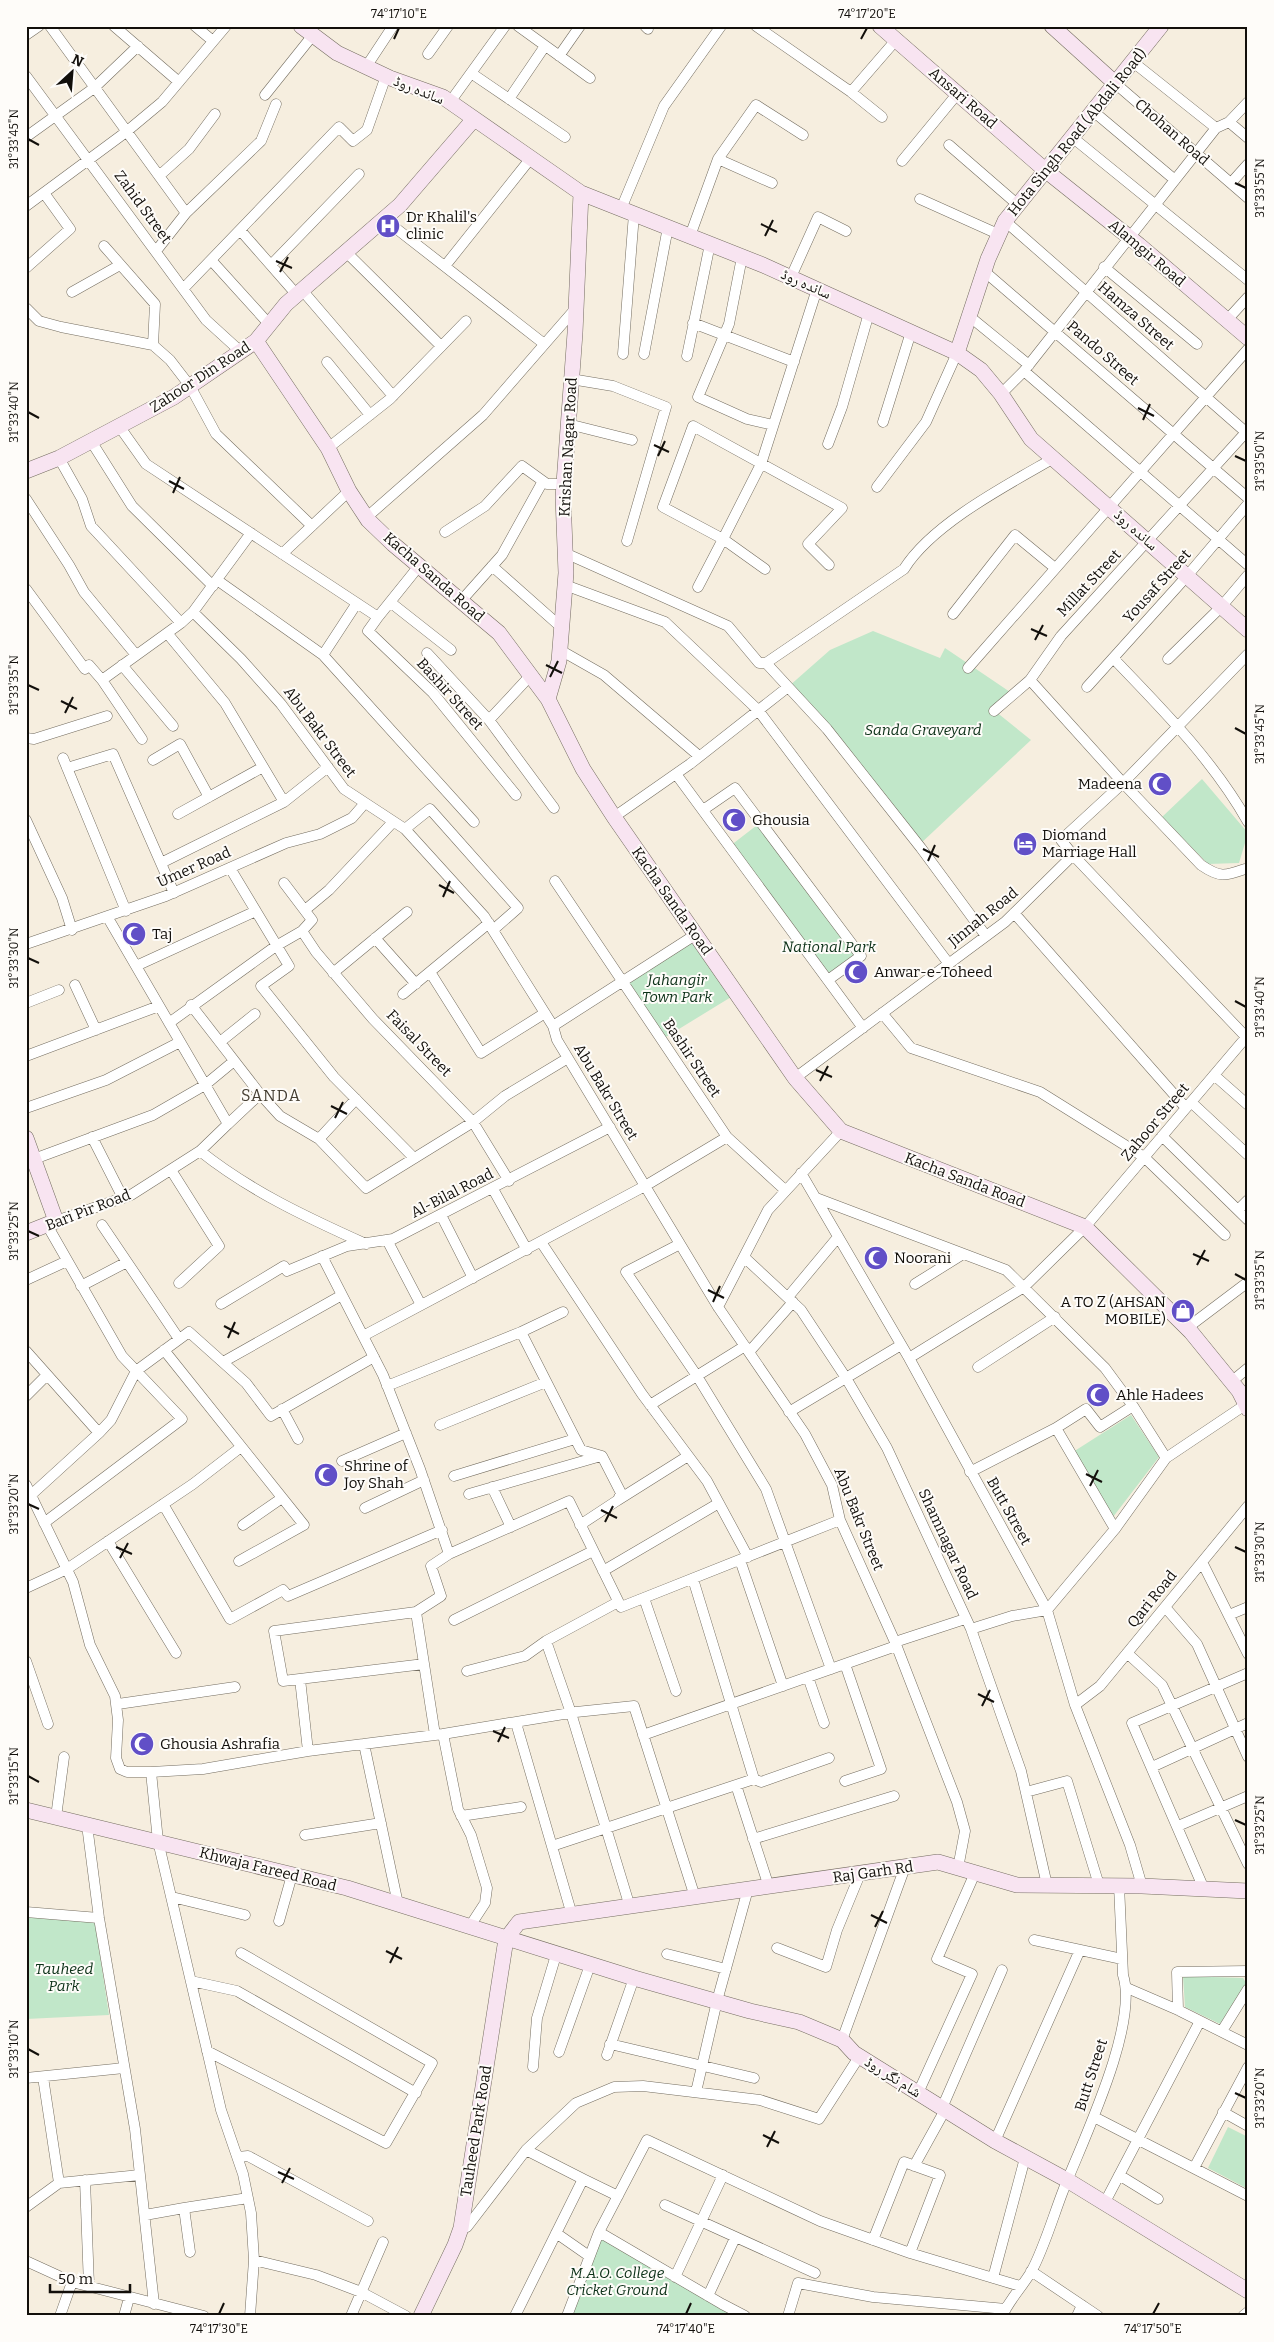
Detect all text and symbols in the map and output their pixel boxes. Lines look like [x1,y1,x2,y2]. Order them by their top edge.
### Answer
text: 74°17'10"E [371,7,427,21]
text: 74°17'20"E [838,7,896,21]
street label: Hota Singh Road (Abdali Road) [1004,45,1150,219]
north arrow [48,48,98,98]
text: N [69,51,86,71]
street label: Ansari Road [925,64,1001,133]
street label: ساندہ روڈ [391,72,447,108]
street label: Chohan Road [1131,95,1213,169]
text: 31°33'45"N [7,109,21,169]
text: 31°33'55"N [1253,158,1267,218]
street label: Zahid Street [111,167,176,247]
place label: Dr Khalil's clinic [406,208,477,243]
hospital icon: Dr Khalil's clinic [375,213,401,239]
street label: Alamgir Road [1105,216,1189,290]
street label: ساندہ روڈ [778,265,834,303]
street label: Hamza Street [1094,278,1178,354]
street label: Pando Street [1063,317,1143,389]
street label: Zahoor Din Road [146,338,254,416]
street label: Krishan Nagar Road [555,377,581,517]
text: 31°33'40"N [7,381,21,443]
text: 31°33'50"N [1253,430,1267,491]
street label: ساندہ روڈ [1110,506,1162,555]
street label: Kacha Sanda Road [380,528,488,626]
street label: Millat Street [1053,545,1125,620]
street label: Yousaf Street [1119,545,1195,626]
street label: Bashir Street [413,654,487,734]
text: 31°33'35"N [7,655,21,715]
street label: Abu Bakr Street [280,683,360,781]
text: 31°33'45"N [1253,704,1267,764]
park label: Sanda Graveyard [864,721,982,739]
mosque icon: Madeena [1147,771,1173,797]
place label: Madeena [1078,775,1142,793]
mosque icon: Ghousia [721,807,747,833]
place label: Ghousia [752,811,810,829]
place label: Diomand Marriage Hall [1042,826,1137,861]
hotel icon: Diomand Marriage Hall [1012,831,1038,857]
street label: Umer Road [154,843,234,891]
street label: Kacha Sanda Road [628,844,716,959]
street label: Jinnah Road [944,883,1021,951]
mosque icon: Taj [121,921,147,947]
place label: Taj [152,925,172,943]
text: 31°33'30"N [7,927,21,989]
park label: National Park [782,938,877,956]
mosque icon: Anwar-e-Toheed [843,959,869,985]
place label: Anwar-e-Toheed [874,963,992,981]
park label: Jahangir Town Park [642,971,713,1006]
text: 31°33'40"N [1253,976,1267,1038]
street label: Faisal Street [383,1006,456,1080]
street label: Bashir Street [659,1015,725,1101]
street label: Abu Bakr Street [570,1041,642,1144]
street label: Zahoor Street [1117,1079,1193,1165]
district label: SANDA [241,1086,301,1105]
street label: Kacha Sanda Road [902,1149,1028,1211]
street label: Al-Bilal Road [408,1164,496,1222]
street label: Bari Pir Road [43,1186,133,1234]
text: 31°33'25"N [7,1201,21,1261]
mosque icon: Noorani [863,1245,889,1271]
place label: Noorani [894,1249,952,1267]
text: 31°33'35"N [1253,1250,1267,1310]
place label: A TO Z (AHSAN MOBILE) [1061,1293,1166,1328]
shop icon: A TO Z (AHSAN MOBILE) [1170,1298,1196,1324]
mosque icon: Ahle Hadees [1085,1382,1111,1408]
place label: Ahle Hadees [1116,1386,1204,1404]
place label: Shrine of Joy Shah [343,1457,410,1492]
mosque icon: Shrine of Joy Shah [313,1462,339,1488]
street label: Abu Bakr Street [830,1465,888,1574]
text: 31°33'20"N [7,1473,21,1534]
street label: Butt Street [983,1474,1035,1549]
street label: Shamnagar Road [915,1486,982,1602]
text: 31°33'30"N [1253,1521,1267,1583]
street label: Qari Road [1123,1567,1181,1631]
mosque icon: Ghousia Ashrafia [129,1731,155,1757]
place label: Ghousia Ashrafia [160,1735,280,1753]
text: 31°33'15"N [7,1747,21,1805]
text: 31°33'25"N [1253,1795,1267,1855]
street label: Khwaja Fareed Road [198,1843,339,1895]
street label: Raj Garh Rd [832,1857,915,1887]
park label: Tauheed Park [35,1960,93,1995]
text: 31°33'10"N [7,2019,21,2079]
street label: Butt Street [1071,2036,1111,2113]
street label: شام نگر روڈ [861,2053,925,2102]
street label: Tauheed Park Road [457,2064,495,2198]
text: 31°33'20"N [1253,2067,1267,2128]
scale bar [50,2262,130,2294]
park label: M.A.O. College Cricket Ground [566,2264,668,2299]
text: 50 m [58,2270,94,2288]
text: 74°17'30"E [190,2322,248,2336]
text: 74°17'40"E [657,2322,715,2336]
text: 74°17'50"E [1124,2322,1182,2336]

